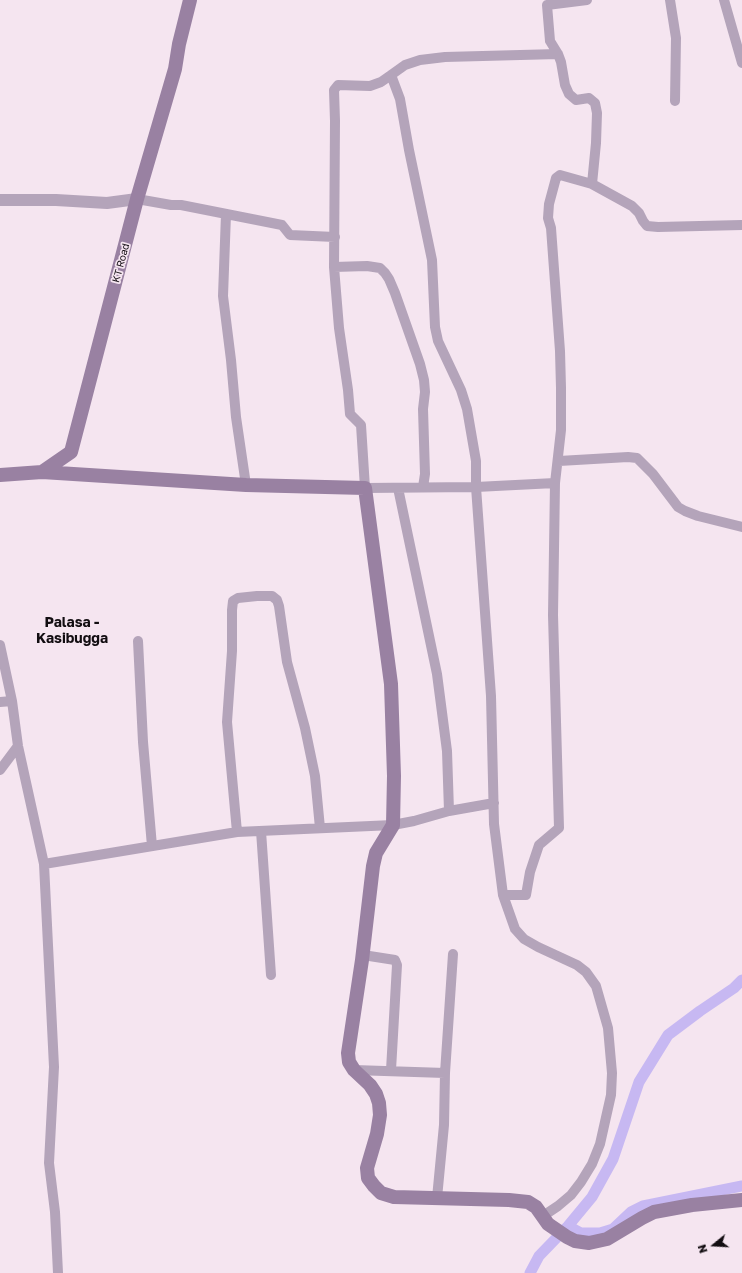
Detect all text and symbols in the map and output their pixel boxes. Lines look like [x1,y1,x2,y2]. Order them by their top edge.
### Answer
street label: KT Road [110,242,132,284]
district label: Palasa - Kasibugga [36,615,108,648]
north arrow [694,1225,734,1265]
text: N [695,1243,710,1255]

